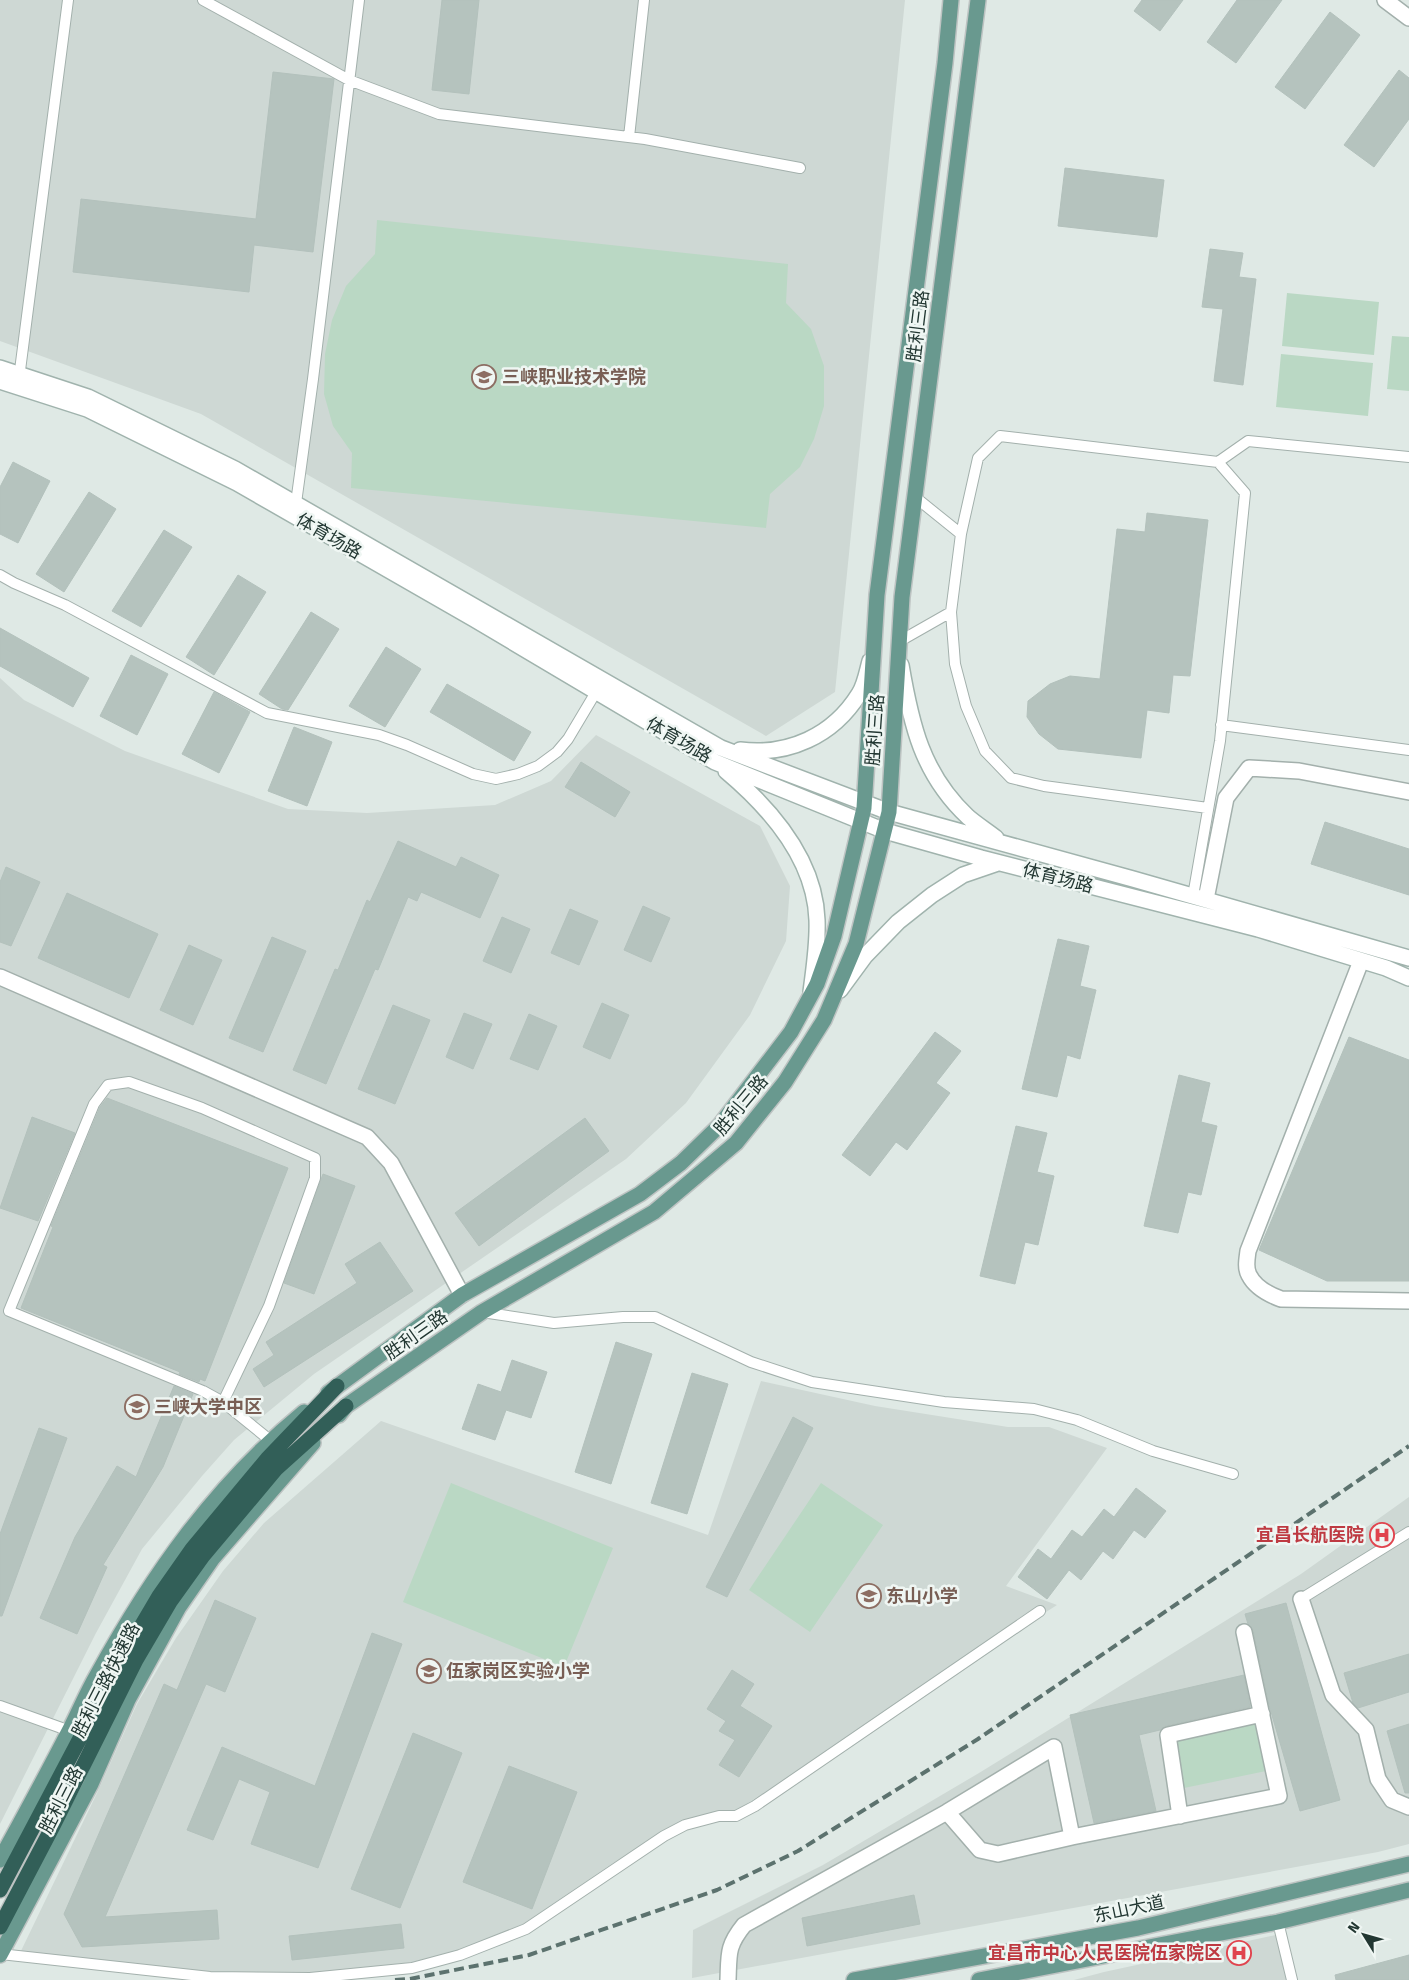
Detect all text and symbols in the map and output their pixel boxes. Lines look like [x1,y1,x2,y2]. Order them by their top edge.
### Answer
street label: 胜利三路 [903,289,933,363]
school or university icon: 三峡职业技术学院 [471,364,497,390]
place label: 三峡职业技术学院 [502,366,646,388]
street label: 体育场路 [292,508,366,564]
street label: 胜利三路 [862,693,888,767]
street label: 体育场路 [642,712,716,768]
street label: 体育场路 [1020,859,1096,897]
street label: 胜利三路 [709,1070,773,1140]
street label: 胜利三路 [380,1305,452,1365]
school or university icon: 三峡大学中区 [124,1394,150,1420]
place label: 三峡大学中区 [154,1396,262,1418]
hospital icon: 宜昌长航医院 [1369,1522,1395,1548]
place label: 宜昌长航医院 [1256,1524,1364,1546]
school or university icon: 东山小学 [856,1583,882,1609]
place label: 东山小学 [886,1585,958,1607]
street label: 胜利三路快速路 [68,1619,144,1741]
school or university icon: 伍家岗区实验小学 [416,1658,442,1684]
place label: 伍家岗区实验小学 [446,1660,590,1682]
street label: 胜利三路 [35,1763,87,1837]
street label: 东山大道 [1091,1891,1167,1927]
north arrow [1339,1910,1389,1960]
text: N [1344,1919,1364,1936]
hospital icon: 宜昌市中心人民医院伍家院区 [1226,1940,1252,1966]
place label: 宜昌市中心人民医院伍家院区 [988,1942,1222,1964]

